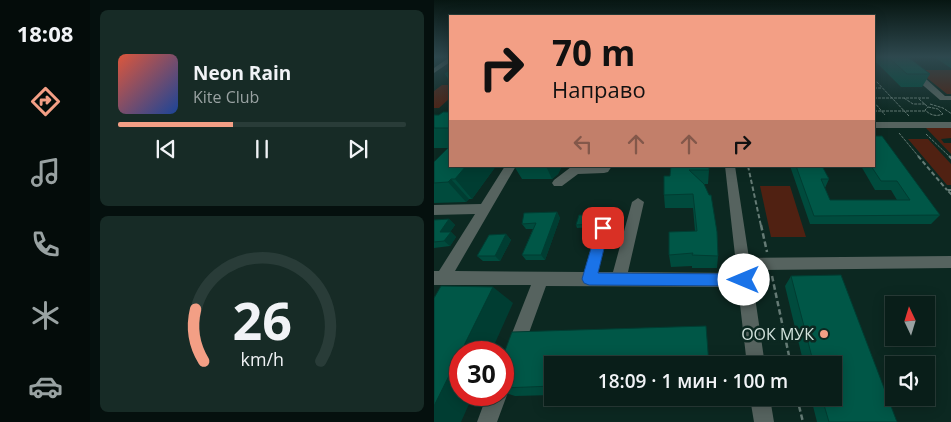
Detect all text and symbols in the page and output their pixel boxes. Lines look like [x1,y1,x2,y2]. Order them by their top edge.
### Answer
text: 18:08 [17,18,73,48]
text: 70 m [552,29,635,76]
icon: right [469,35,534,100]
text: Neon Rain [193,60,291,86]
text: Направо [552,74,646,104]
icon: directions [28,84,63,119]
text: Kite Club [193,86,259,108]
icon: left [569,130,597,158]
icon: ahead [622,130,650,158]
icon: ahead [675,130,703,158]
icon: right [728,130,756,158]
icon: previous [152,135,180,163]
icon: pause [248,135,276,163]
icon: next [344,135,372,163]
icon: music [28,155,63,190]
pin [582,207,624,249]
icon: arrive [589,214,617,242]
icon: phone [28,227,63,262]
position arrow [717,253,769,305]
text: 26 [232,284,292,355]
north arrow [885,296,935,346]
map controls [885,296,935,406]
icon: climate [28,298,63,333]
place label: ООК МУК [741,323,814,345]
marker: ООК МУК [818,328,830,340]
speed limit sign: 30 [449,341,514,406]
text: km/h [240,347,284,371]
button: sound [885,356,935,406]
text: 18:09 · 1 мин · 100 m [598,368,788,394]
icon: car [28,369,63,404]

